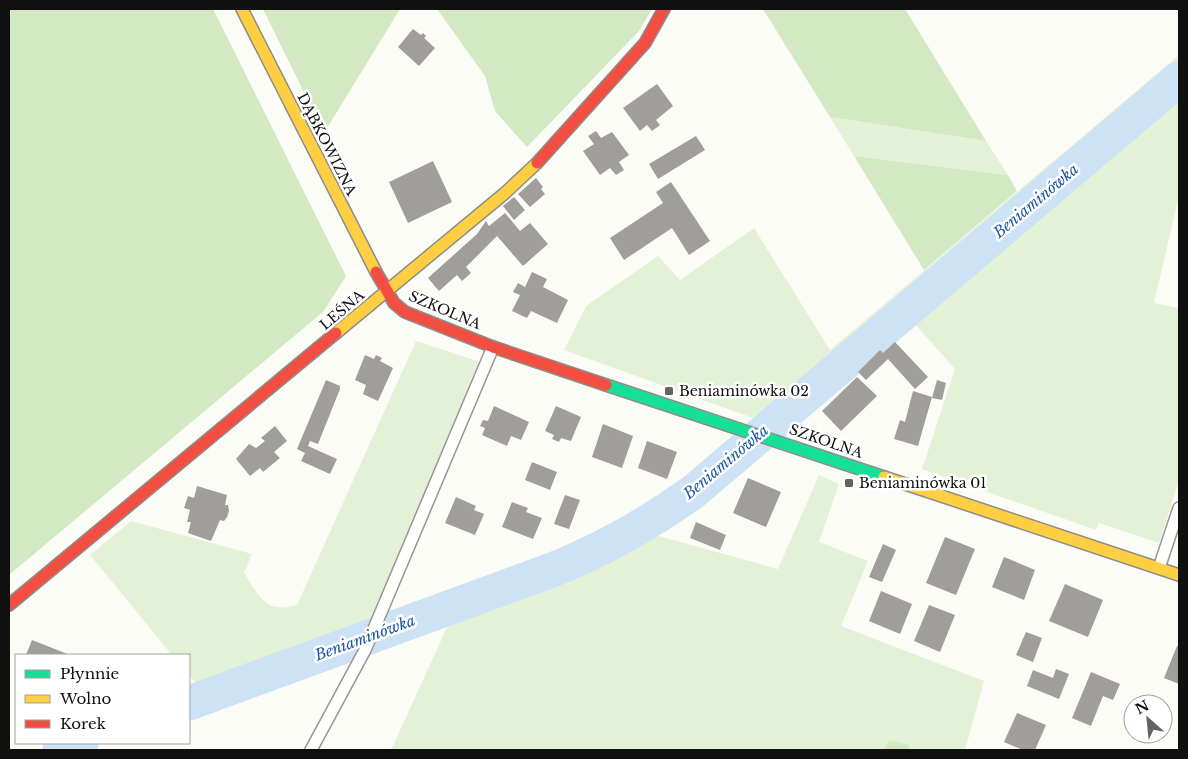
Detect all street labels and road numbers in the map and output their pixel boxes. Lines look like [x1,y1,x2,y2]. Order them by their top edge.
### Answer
street label: DĄBKOWIZNA [293,90,361,199]
street label: LEŚNA [315,285,368,334]
street label: SZKOLNA [406,287,484,333]
street label: SZKOLNA [787,420,865,462]

